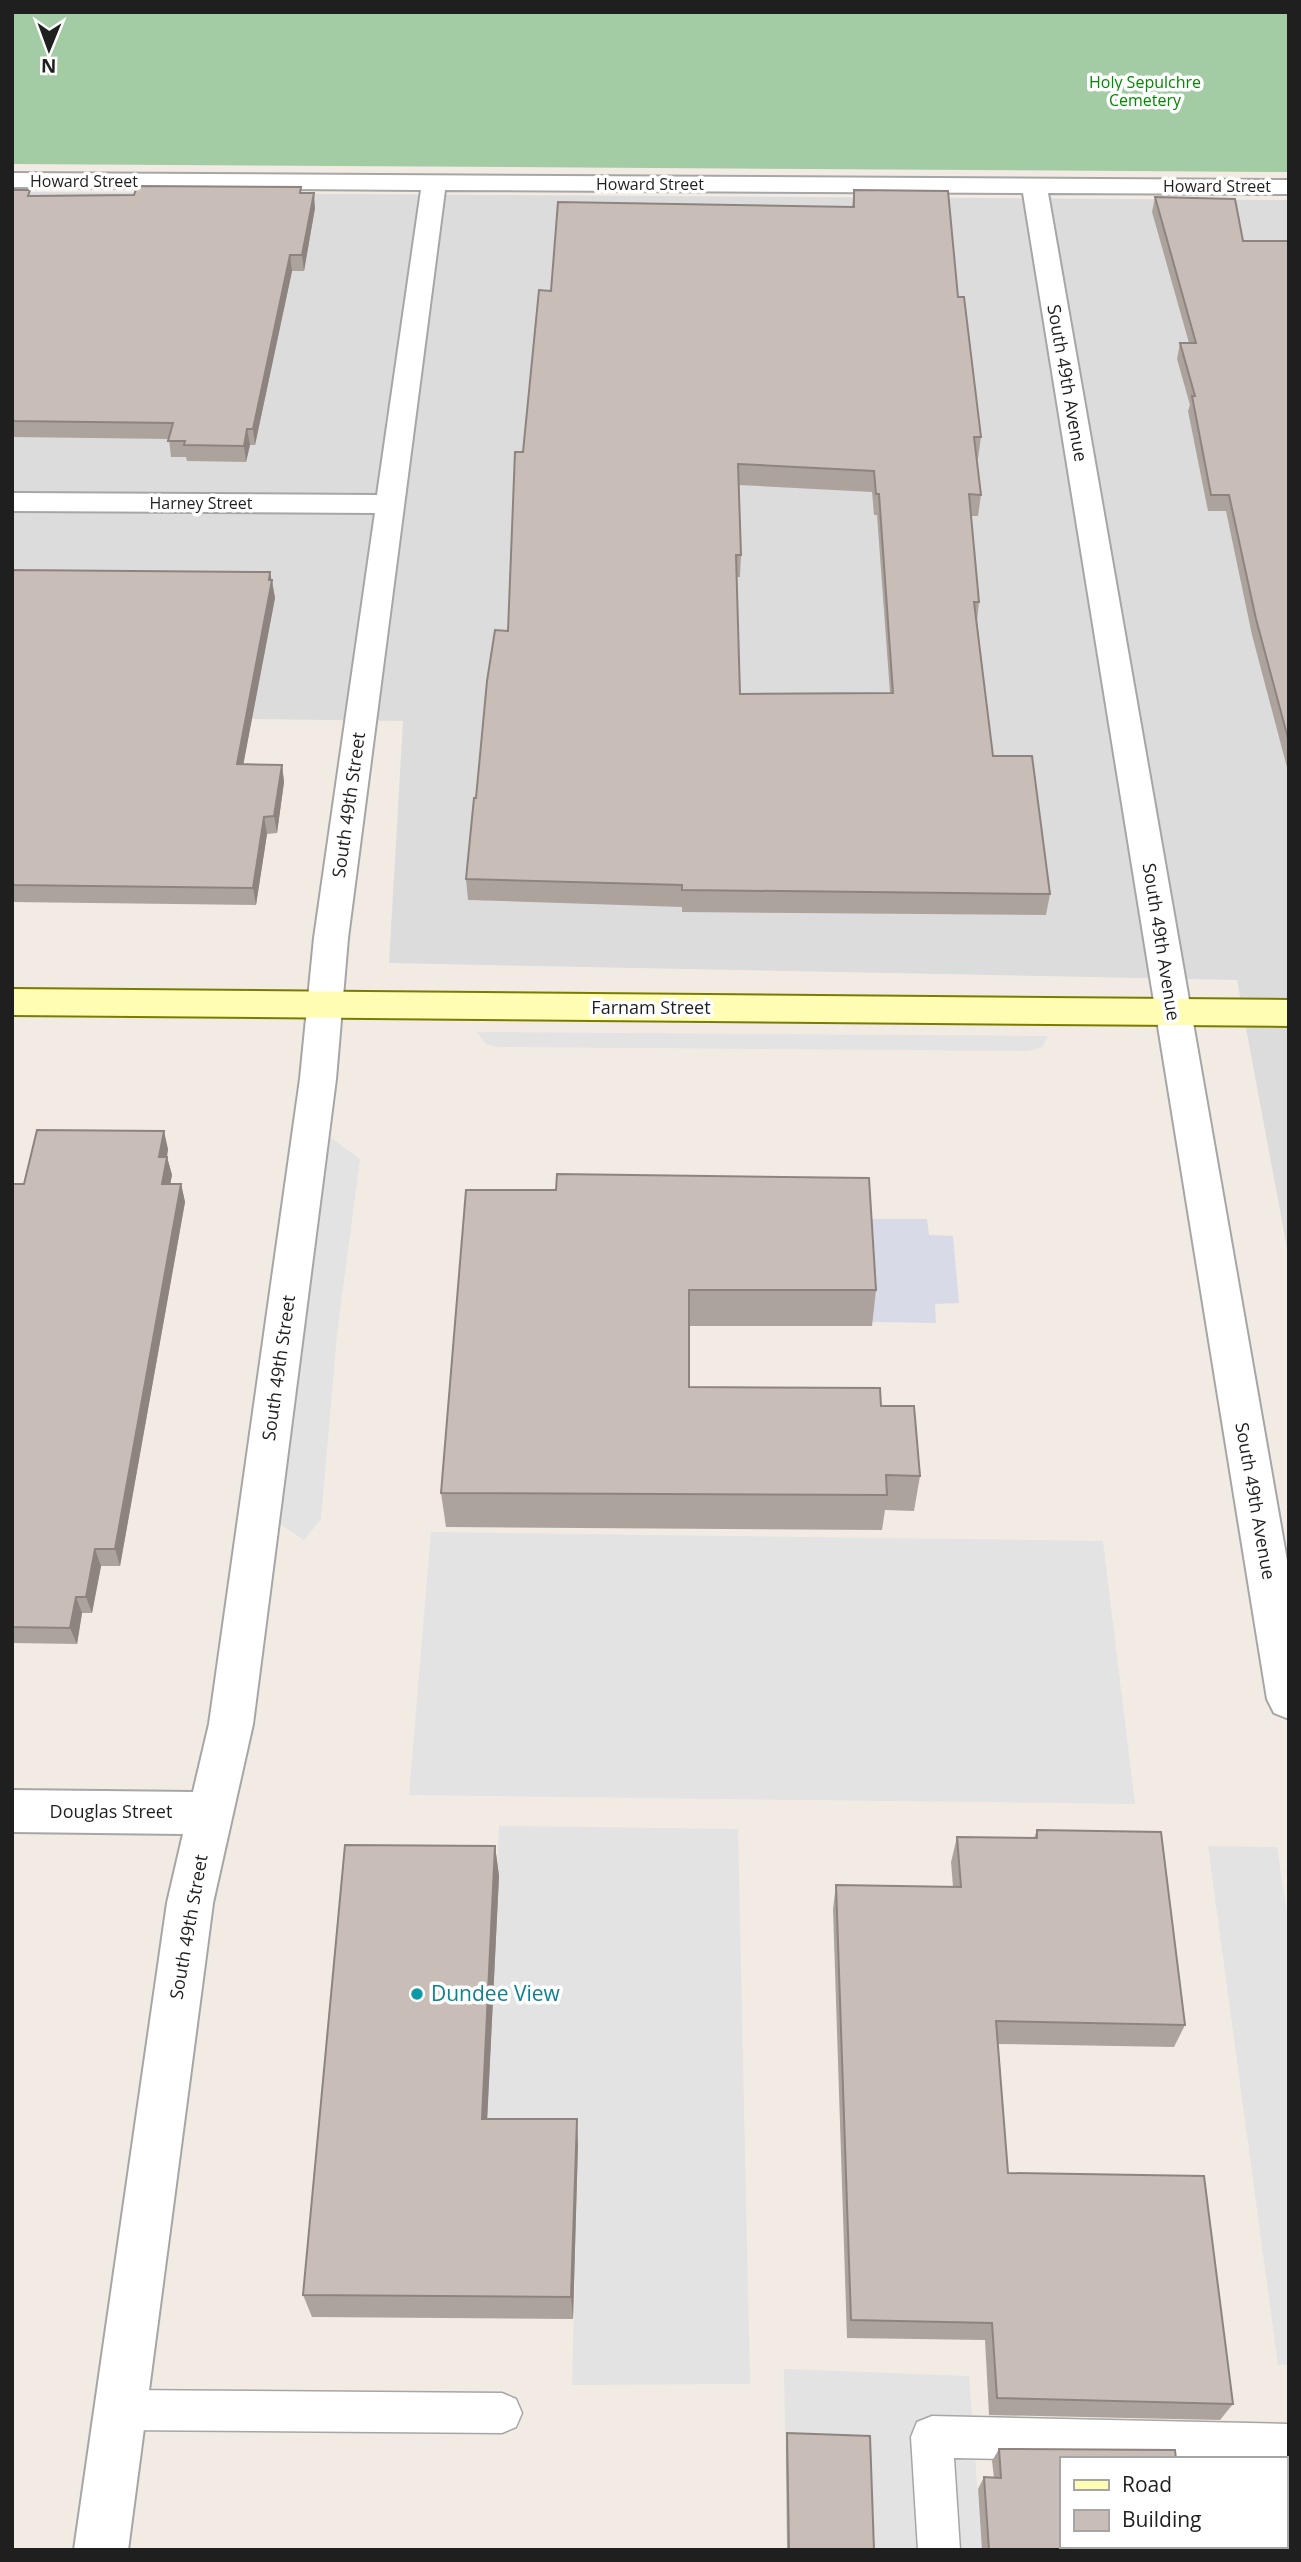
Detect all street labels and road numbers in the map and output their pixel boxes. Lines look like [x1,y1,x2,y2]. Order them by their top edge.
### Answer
street label: Howard Street [30,170,138,192]
street label: Howard Street [596,173,704,195]
street label: Howard Street [1163,175,1271,197]
street label: South 49th Avenue [1042,302,1094,463]
street label: Harney Street [150,492,253,514]
street label: South 49th Street [326,730,370,879]
street label: South 49th Avenue [1138,861,1186,1022]
street label: Farnam Street [591,995,711,1019]
street label: South 49th Street [256,1293,300,1442]
street label: South 49th Avenue [1230,1420,1282,1581]
street label: Douglas Street [50,1799,172,1823]
street label: South 49th Street [163,1852,213,2001]

